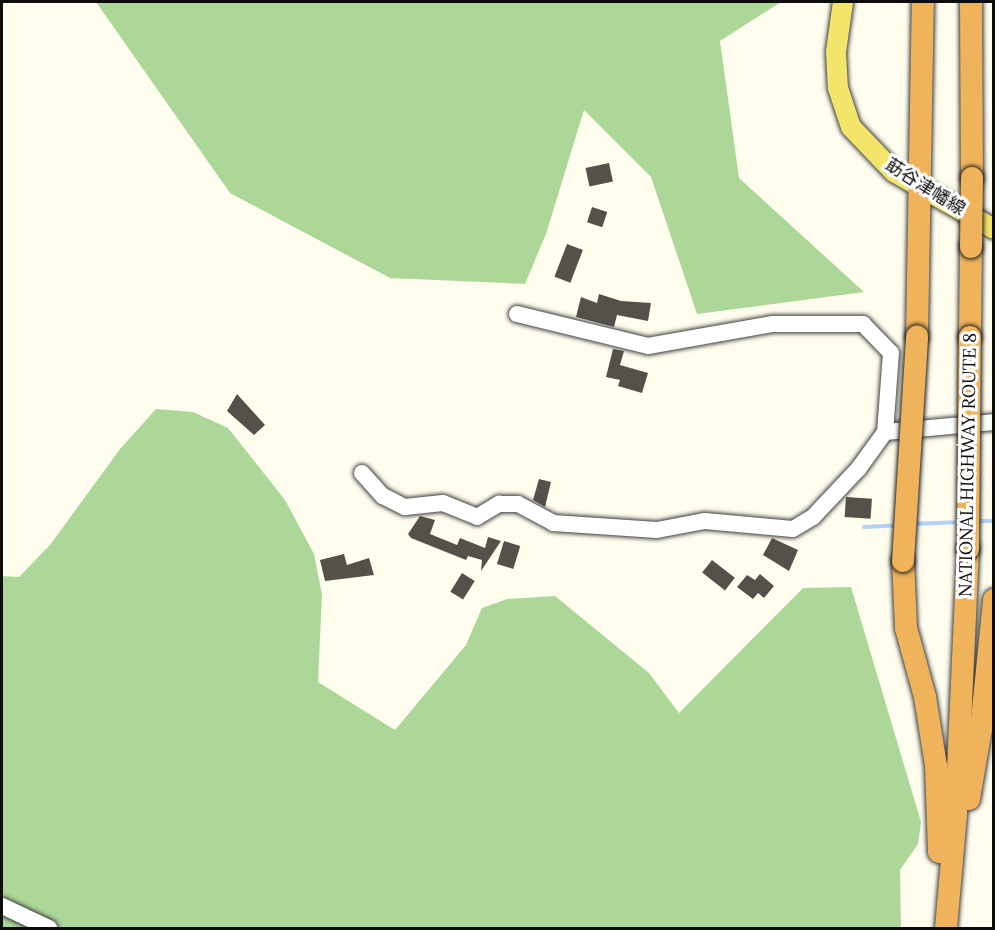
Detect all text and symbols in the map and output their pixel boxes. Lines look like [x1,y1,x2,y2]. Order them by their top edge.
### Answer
street label: 莇谷津幡線 [881,154,969,220]
street label: NATIONAL HIGHWAY ROUTE 8 [955,333,981,597]

